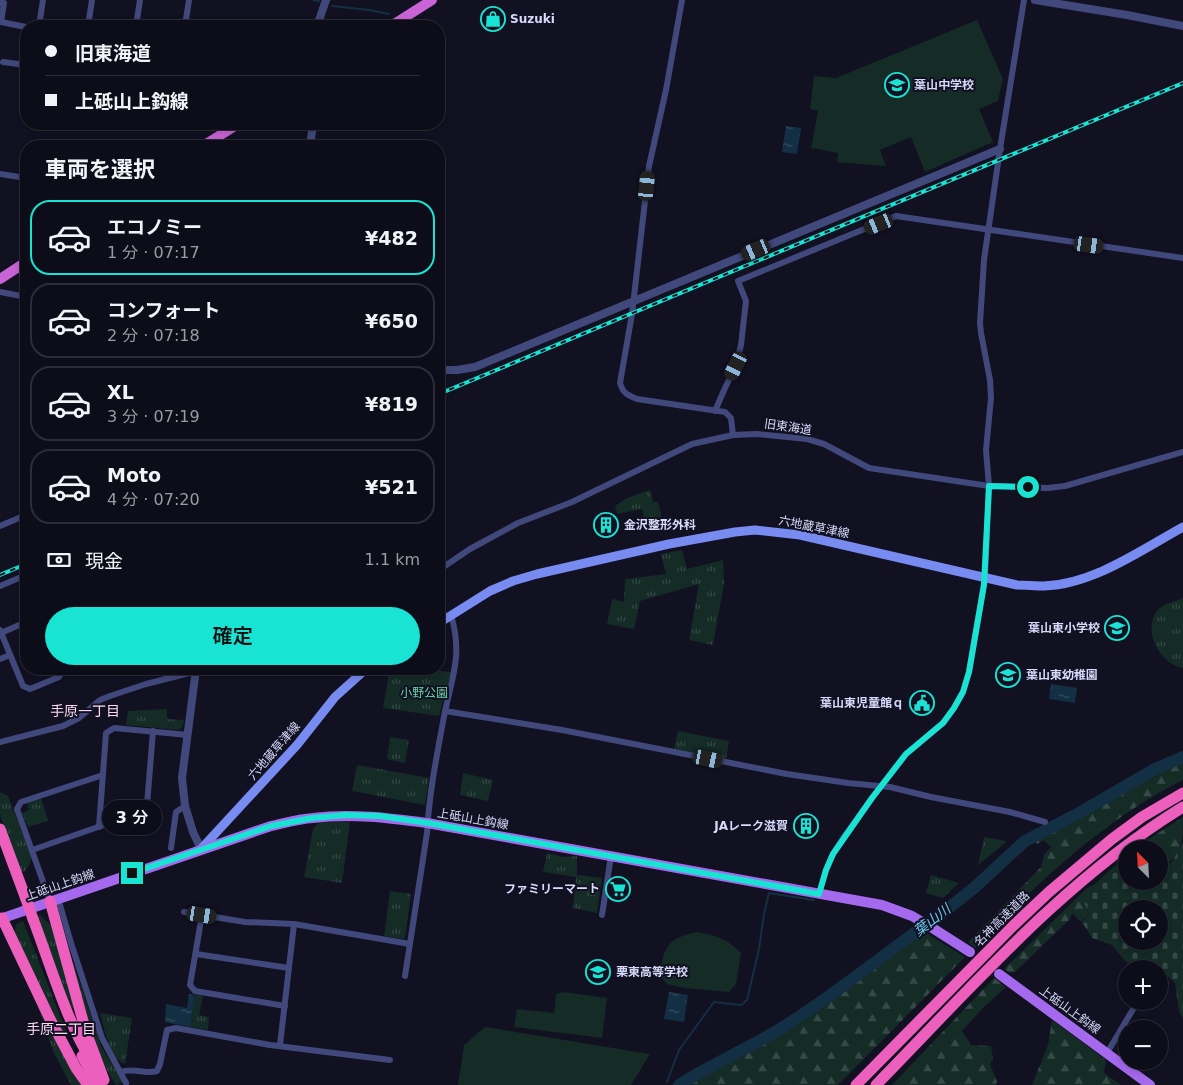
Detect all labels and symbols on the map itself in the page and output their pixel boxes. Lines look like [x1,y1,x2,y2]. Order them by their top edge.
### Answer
shop icon: Suzuki [480,6,506,32]
place label: Suzuki [510,12,555,26]
school or university icon: 葉山中学校 [884,72,910,98]
place label: 葉山中学校 [914,78,974,92]
car [637,170,656,202]
car [862,211,895,237]
car [1073,235,1104,255]
car [739,237,772,263]
car [722,349,749,383]
street label: 旧東海道 [763,417,813,437]
route start [1017,476,1039,498]
building icon: 金沢整形外科 [593,512,619,538]
street label: 六地蔵草津線 [777,513,851,541]
place label: 金沢整形外科 [624,518,696,532]
school or university icon: 葉山東小学校 [1104,615,1130,641]
place label: 葉山東小学校 [1028,621,1100,635]
school or university icon: 葉山東幼稚園 [995,662,1021,688]
place label: 葉山東幼稚園 [1026,668,1098,682]
park label: 小野公園 [400,686,448,700]
public building icon: 葉山東児童館ｑ [909,690,935,716]
place label: 葉山東児童館ｑ [820,696,904,710]
district label: 手原一丁目 [50,703,120,719]
street label: 六地蔵草津線 [245,719,303,783]
car [691,749,724,769]
callout: 3 分 [102,800,162,836]
street label: 上砥山上鈎線 [436,806,510,832]
building icon: JAレーク滋賀 [793,813,819,839]
place label: JAレーク滋賀 [713,819,788,833]
north arrow [1118,840,1168,890]
route end [121,862,143,884]
street label: 上砥山上鈎線 [24,867,96,903]
supermarket icon: ファミリーマート [605,876,631,902]
place label: ファミリーマート [504,882,600,896]
street label: 名神高速道路 [972,889,1032,949]
water label: 葉山川 [911,900,955,939]
car [186,905,217,925]
school or university icon: 栗東高等学校 [585,959,611,985]
place label: 栗東高等学校 [616,965,688,979]
street label: 上砥山上鈎線 [1037,983,1103,1037]
district label: 手原二丁目 [26,1021,96,1037]

